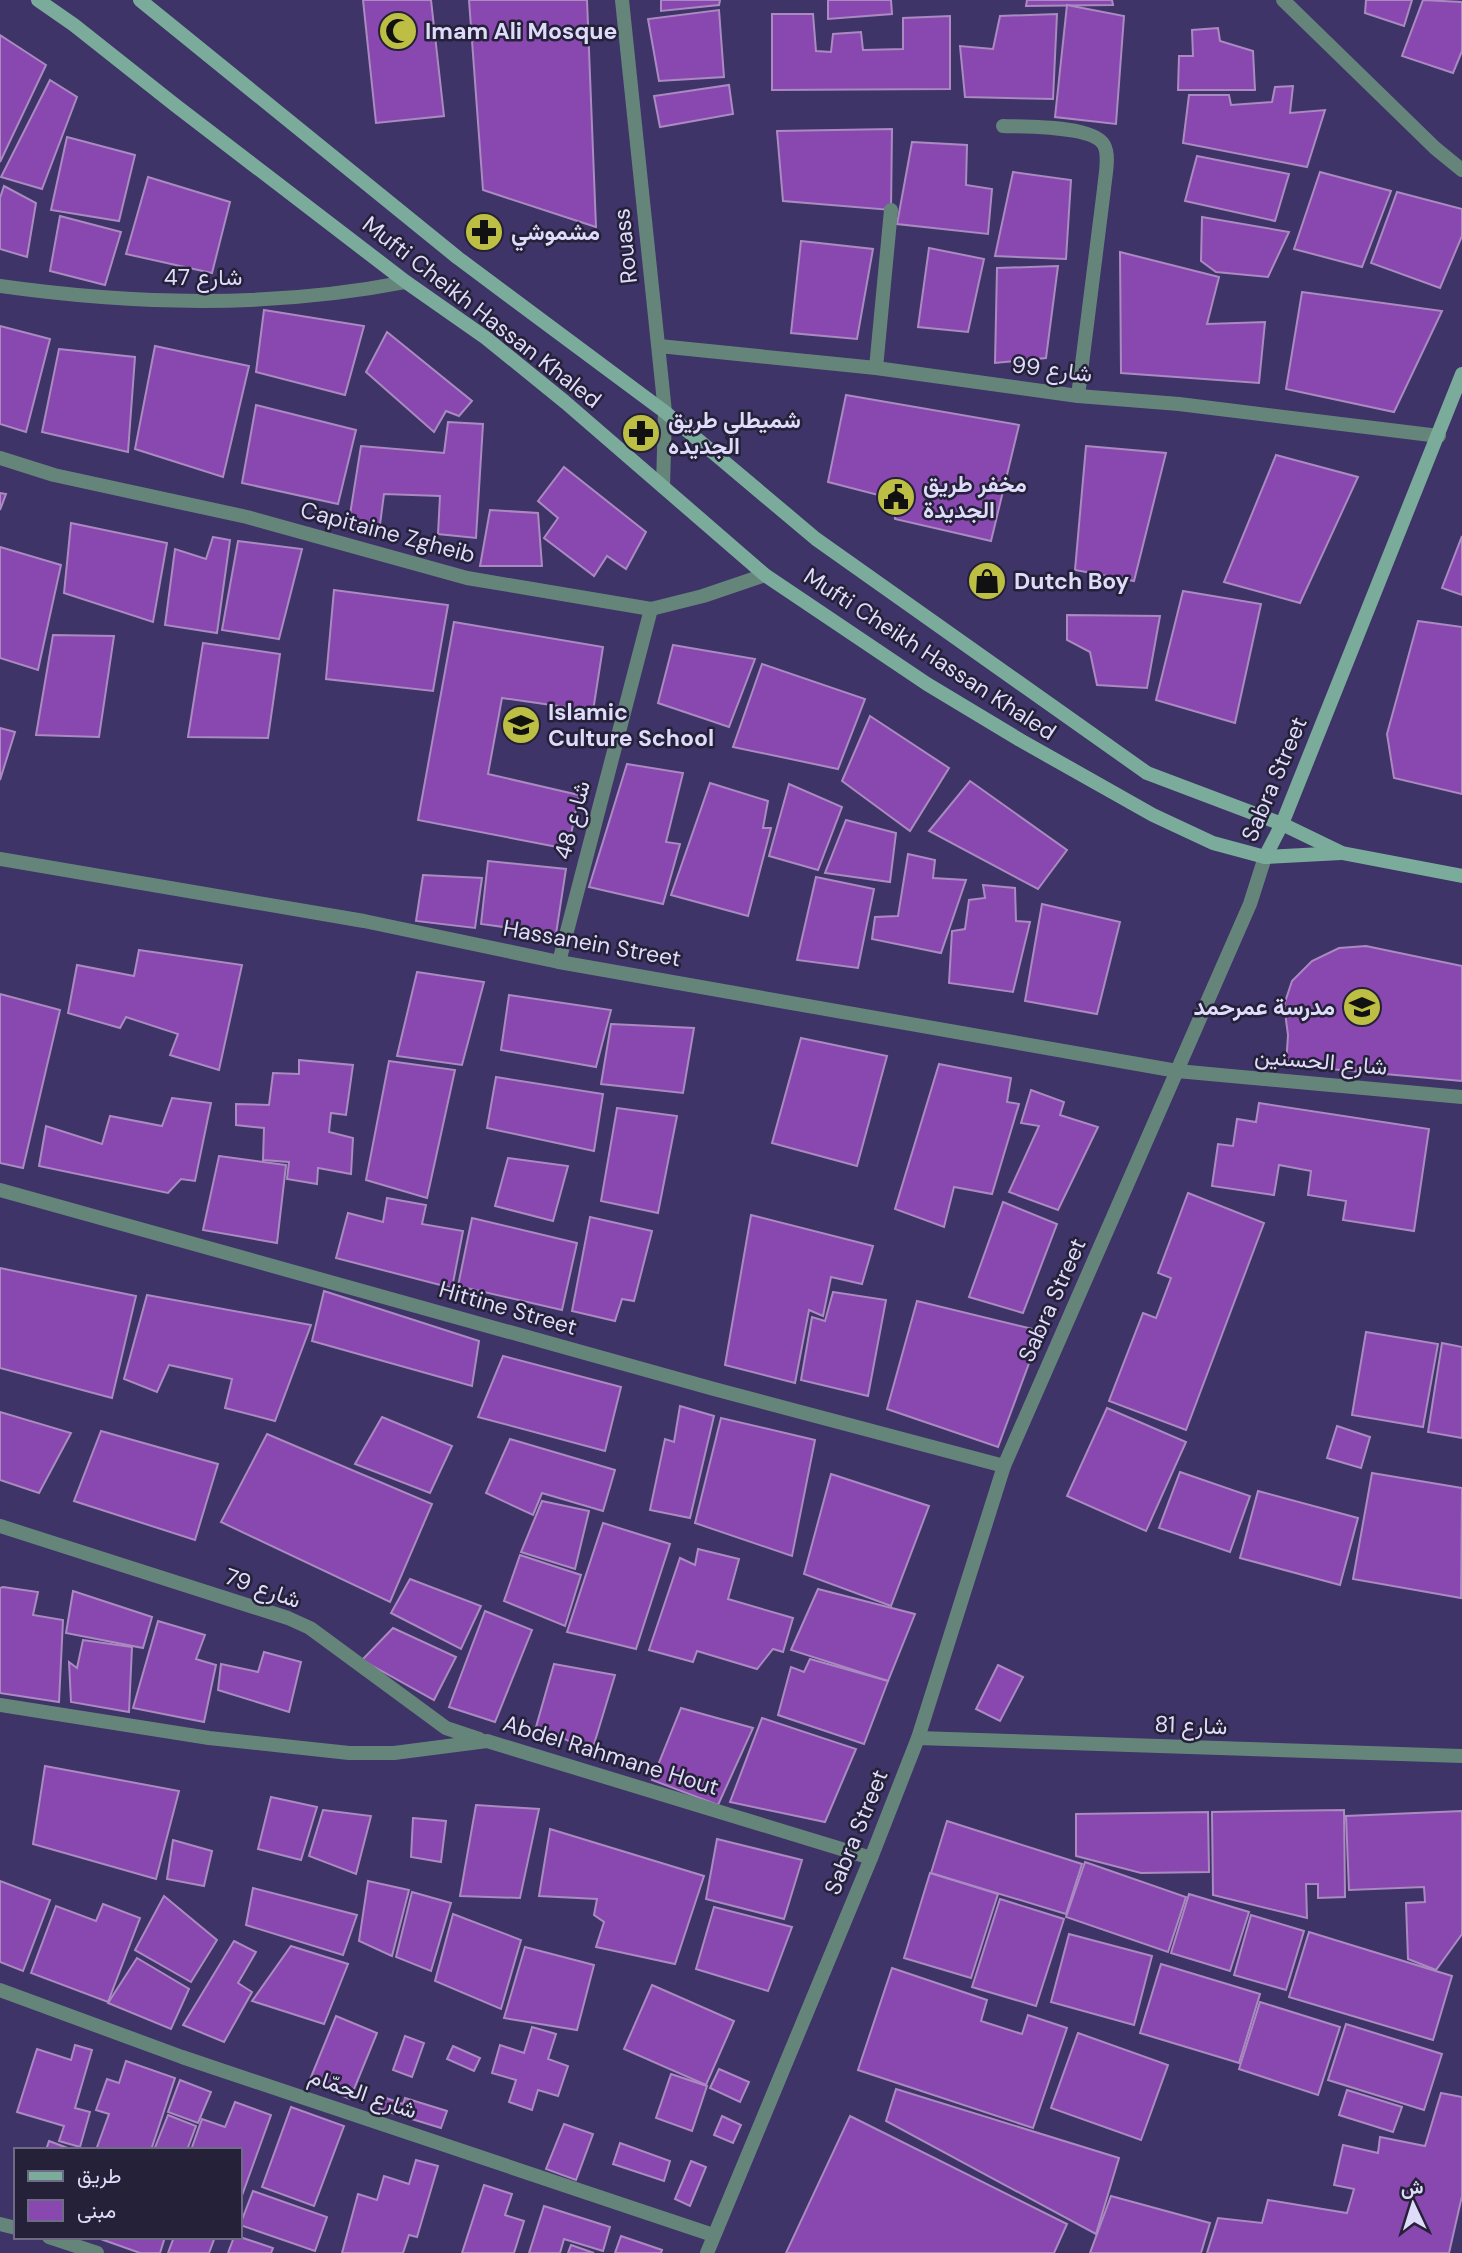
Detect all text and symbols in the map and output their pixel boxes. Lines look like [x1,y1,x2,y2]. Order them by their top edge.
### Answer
mosque icon: Imam Ali Mosque [377,10,419,52]
place label: Imam Ali Mosque [425,16,617,46]
street label: Rouass [606,207,644,285]
street label: Mufti Cheikh Hassan Khaled [356,209,608,415]
pharmacy icon: مشموشي [463,211,505,253]
place label: مشموشي [511,217,600,252]
street label: شارع 47 [164,262,242,293]
street label: شارع 99 [1010,349,1094,390]
place label: شميطلي طريق الجديده [668,405,801,461]
pharmacy icon: شميطلي طريق الجديده [620,412,662,454]
place label: مخفر طريق الجديدة [923,469,1027,525]
public building icon: مخفر طريق الجديدة [875,476,917,518]
street label: Capitaine Zgheib [297,494,479,570]
shop icon: Dutch Boy [966,560,1008,602]
street label: Mufti Cheikh Hassan Khaled [798,561,1062,747]
place label: Dutch Boy [1014,566,1129,596]
place label: Islamic Culture School [548,697,714,753]
school or university icon: Islamic Culture School [500,704,542,746]
street label: Sabra Street [1234,712,1314,846]
street label: شارع 48 [547,777,598,863]
street label: Hassanein Street [501,913,683,973]
school or university icon: مدرسة عمرحمد [1341,986,1383,1028]
place label: مدرسة عمرحمد [1194,992,1335,1022]
street label: شارع الحسنين [1253,1040,1389,1083]
street label: Sabra Street [1011,1233,1093,1367]
street label: Hittine Street [435,1274,581,1342]
street label: شارع 79 [221,1561,305,1616]
street label: Abdel Rahmane Hout [499,1708,723,1802]
street label: شارع 81 [1154,1709,1228,1742]
street label: Sabra Street [817,1765,895,1899]
street label: شارع الحمّام [304,2060,421,2127]
legend [14,2148,242,2239]
text: طريق [77,2162,122,2190]
north arrow [1378,2169,1448,2239]
text: ش [1400,2174,1424,2201]
text: مبنى [77,2197,116,2225]

